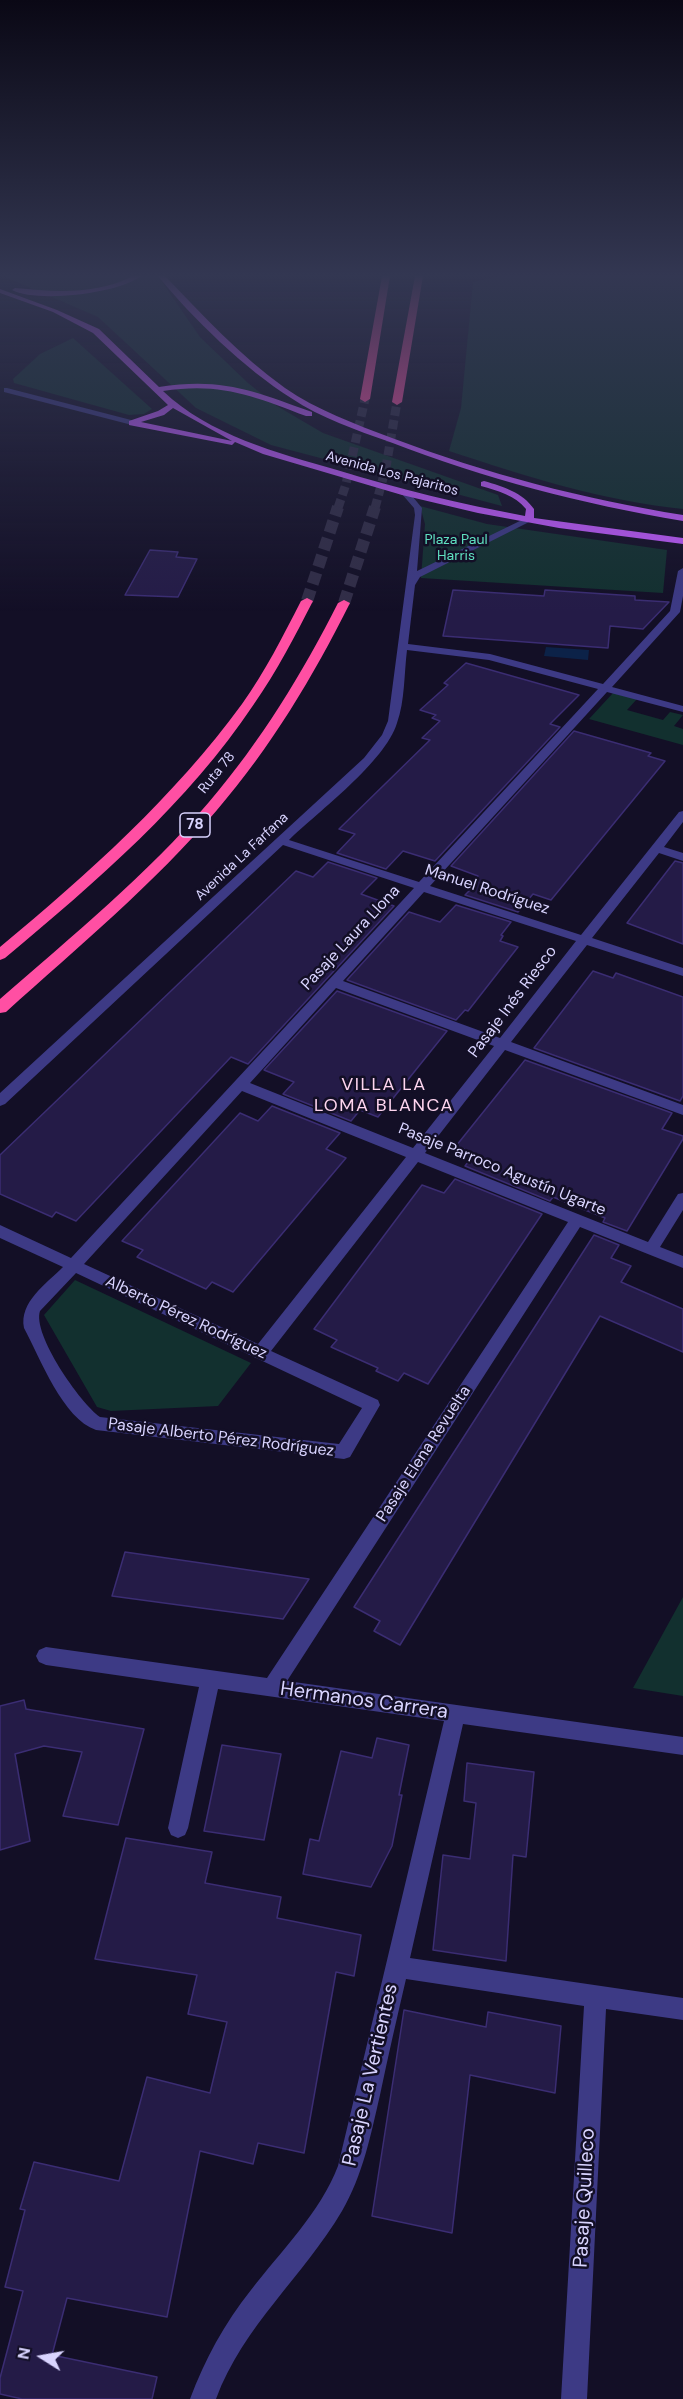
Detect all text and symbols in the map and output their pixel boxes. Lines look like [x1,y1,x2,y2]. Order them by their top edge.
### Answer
street label: Avenida Los Pajaritos [324,448,460,500]
park label: Plaza Paul Harris [424,532,488,564]
street label: Ruta 78 [195,749,239,797]
street label: Avenida La Farfana [192,809,292,905]
road number: 78 [180,813,210,837]
street label: Manuel Rodríguez [422,861,552,919]
street label: Pasaje Laura Llona [298,882,404,994]
street label: Pasaje Inés Riesco [465,942,561,1062]
district label: VILLA LA LOMA BLANCA [314,1074,454,1116]
street label: Pasaje Parroco Agustín Ugarte [396,1120,608,1220]
street label: Alberto Pérez Rodríguez [102,1272,270,1364]
street label: Pasaje Elena Revuelta [373,1382,475,1526]
street label: Pasaje Alberto Pérez Rodríguez [107,1415,335,1461]
street label: Hermanos Carrera [279,1677,449,1725]
street label: Pasaje La Vertientes [338,1981,404,2169]
street label: Pasaje Quilleco [569,2128,601,2268]
north arrow [12,2327,72,2387]
text: N [12,2346,35,2361]

